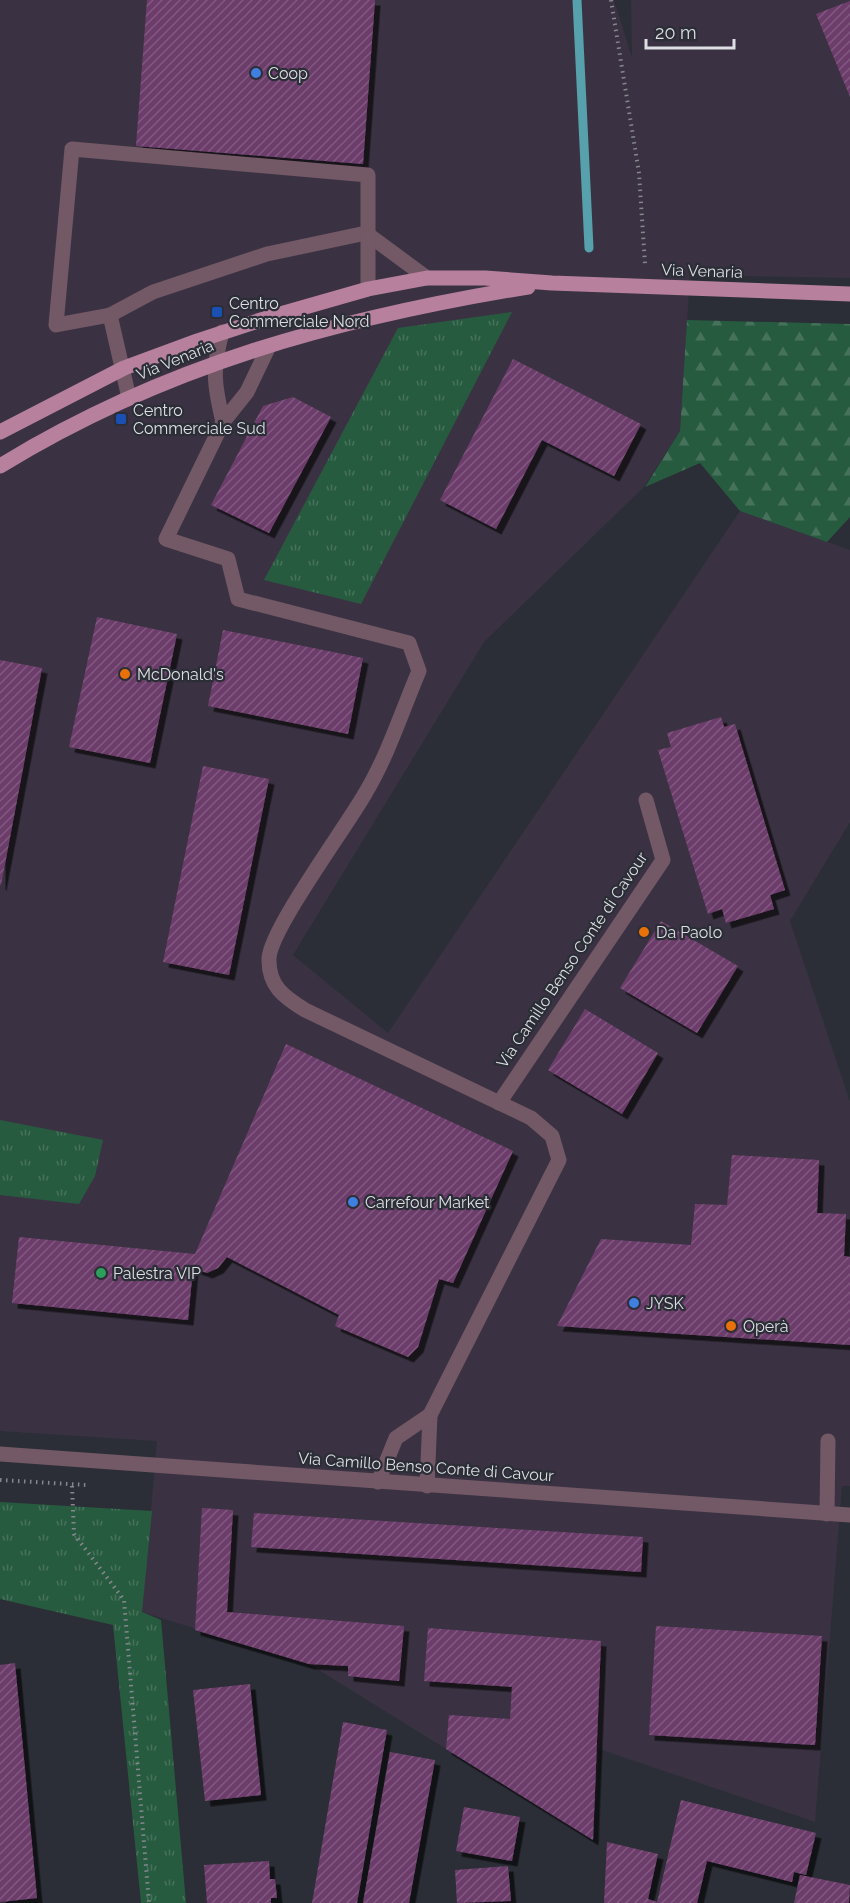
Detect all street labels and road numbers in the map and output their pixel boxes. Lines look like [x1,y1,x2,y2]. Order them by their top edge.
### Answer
street label: Via Venaria [661,260,743,282]
street label: Via Venaria [134,336,216,384]
street label: Via Camillo Benso Conte di Cavour [492,848,652,1072]
street label: Via Camillo Benso Conte di Cavour [297,1449,555,1485]

